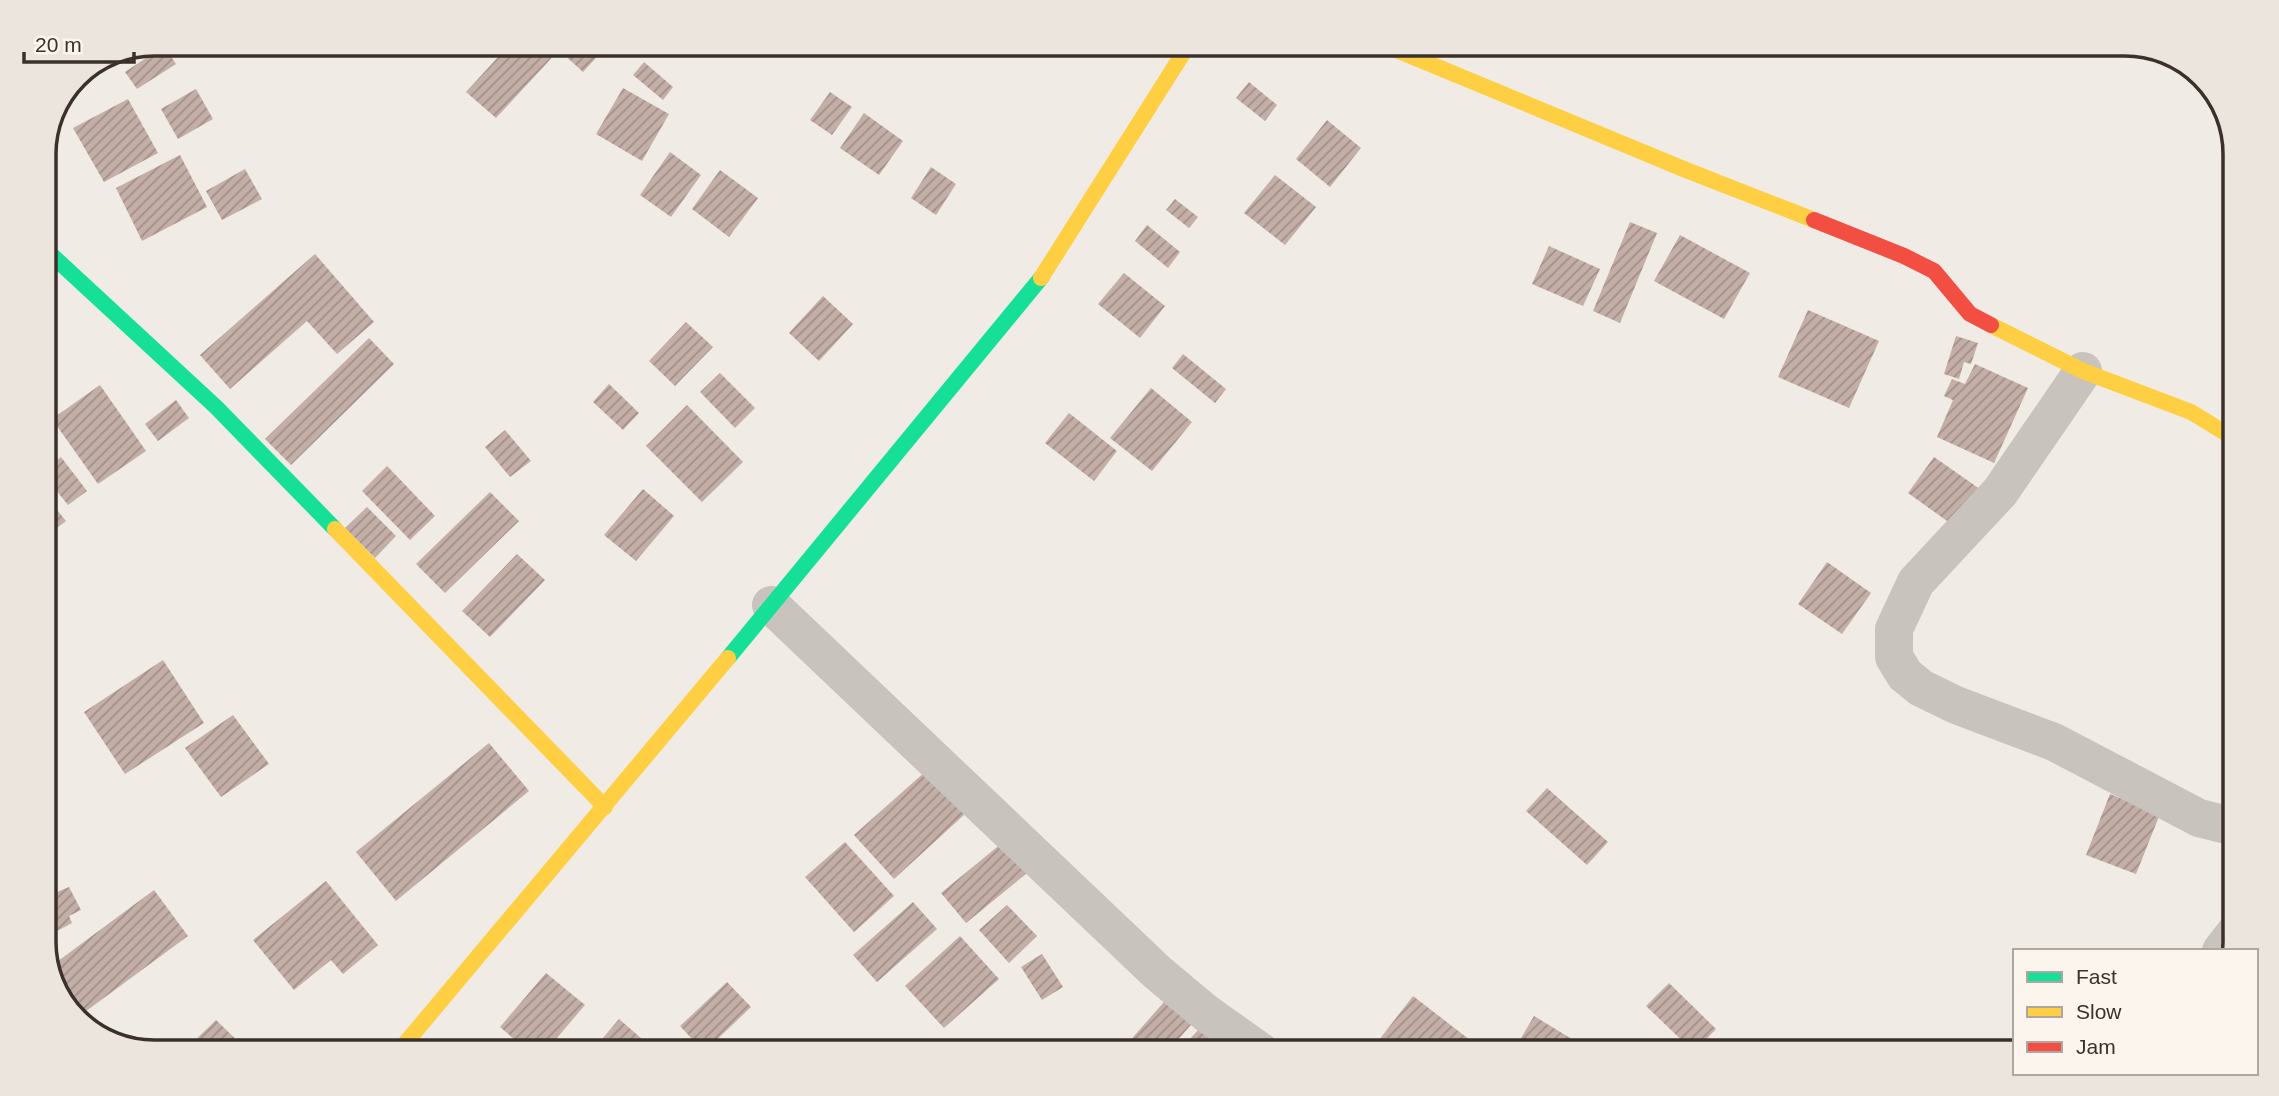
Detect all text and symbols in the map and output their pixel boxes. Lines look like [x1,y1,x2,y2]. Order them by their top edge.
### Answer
scale bar [24,21,135,65]
text: 20 m [35,33,82,56]
legend [2013,949,2258,1075]
text: Fast [2076,965,2117,988]
text: Slow [2076,1000,2122,1023]
text: Jam [2076,1035,2116,1058]

